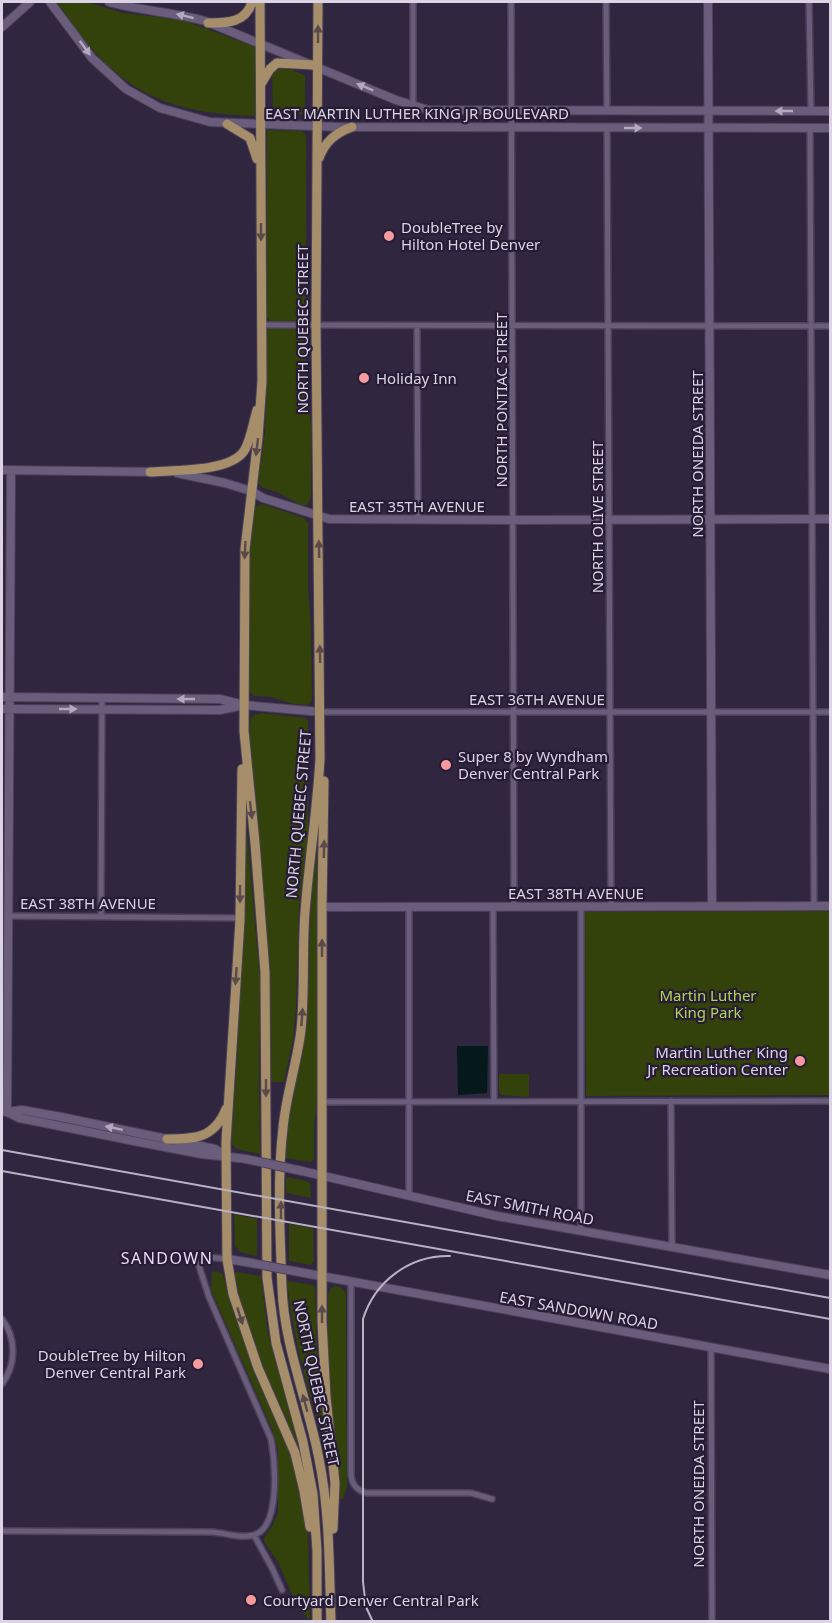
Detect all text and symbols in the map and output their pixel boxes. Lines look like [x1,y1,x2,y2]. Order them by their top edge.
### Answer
one-way arrow [176,11,194,21]
one-way arrow [313,24,323,43]
one-way arrow [79,40,91,56]
one-way arrow [356,82,374,92]
street label: EAST MARTIN LUTHER KING JR BOULEVARD [265,103,569,123]
one-way arrow [774,106,793,116]
one-way arrow [624,123,643,133]
place label: DoubleTree by Hilton Hotel Denver [401,217,540,254]
one-way arrow [256,222,266,241]
marker: DoubleTree by Hilton Hotel Denver [382,229,396,243]
street label: NORTH QUEBEC STREET [292,244,312,414]
street label: NORTH PONTIAC STREET [491,312,511,488]
place label: Holiday Inn [376,368,457,388]
street label: NORTH ONEIDA STREET [687,370,707,538]
marker: Holiday Inn [357,371,371,385]
one-way arrow [252,438,262,457]
street label: NORTH OLIVE STREET [587,440,607,593]
street label: EAST 35TH AVENUE [349,496,485,516]
one-way arrow [314,539,323,558]
one-way arrow [240,540,249,559]
one-way arrow [315,644,325,663]
street label: EAST 36TH AVENUE [469,689,605,709]
one-way arrow [177,694,196,704]
one-way arrow [58,704,77,714]
street label: NORTH QUEBEC STREET [281,728,315,899]
place label: Super 8 by Wyndham Denver Central Park [458,746,608,783]
marker: Super 8 by Wyndham Denver Central Park [439,758,453,772]
one-way arrow [246,800,256,819]
one-way arrow [319,839,329,858]
street label: EAST 38TH AVENUE [508,883,644,903]
one-way arrow [235,884,245,903]
street label: EAST 38TH AVENUE [20,893,156,913]
one-way arrow [317,939,327,958]
one-way arrow [231,967,241,986]
park label: Martin Luther King Park [659,985,757,1022]
one-way arrow [297,1008,307,1027]
place label: Martin Luther King Jr Recreation Center [645,1042,788,1079]
marker: Martin Luther King Jr Recreation Center [793,1054,807,1068]
one-way arrow [261,1078,271,1097]
one-way arrow [104,1123,123,1132]
street label: EAST SMITH ROAD [464,1185,596,1229]
one-way arrow [276,1201,286,1220]
district label: SANDOWN [121,1247,213,1269]
street label: EAST SANDOWN ROAD [498,1286,660,1334]
street label: NORTH QUEBEC STREET [290,1298,345,1468]
one-way arrow [317,1304,327,1323]
one-way arrow [236,1307,245,1325]
place label: DoubleTree by Hilton Denver Central Park [38,1345,186,1382]
marker: DoubleTree by Hilton Denver Central Park [191,1357,205,1371]
one-way arrow [300,1394,309,1412]
street label: NORTH ONEIDA STREET [688,1400,708,1568]
place label: Courtyard Denver Central Park [263,1590,479,1610]
marker: Courtyard Denver Central Park [244,1593,258,1607]

